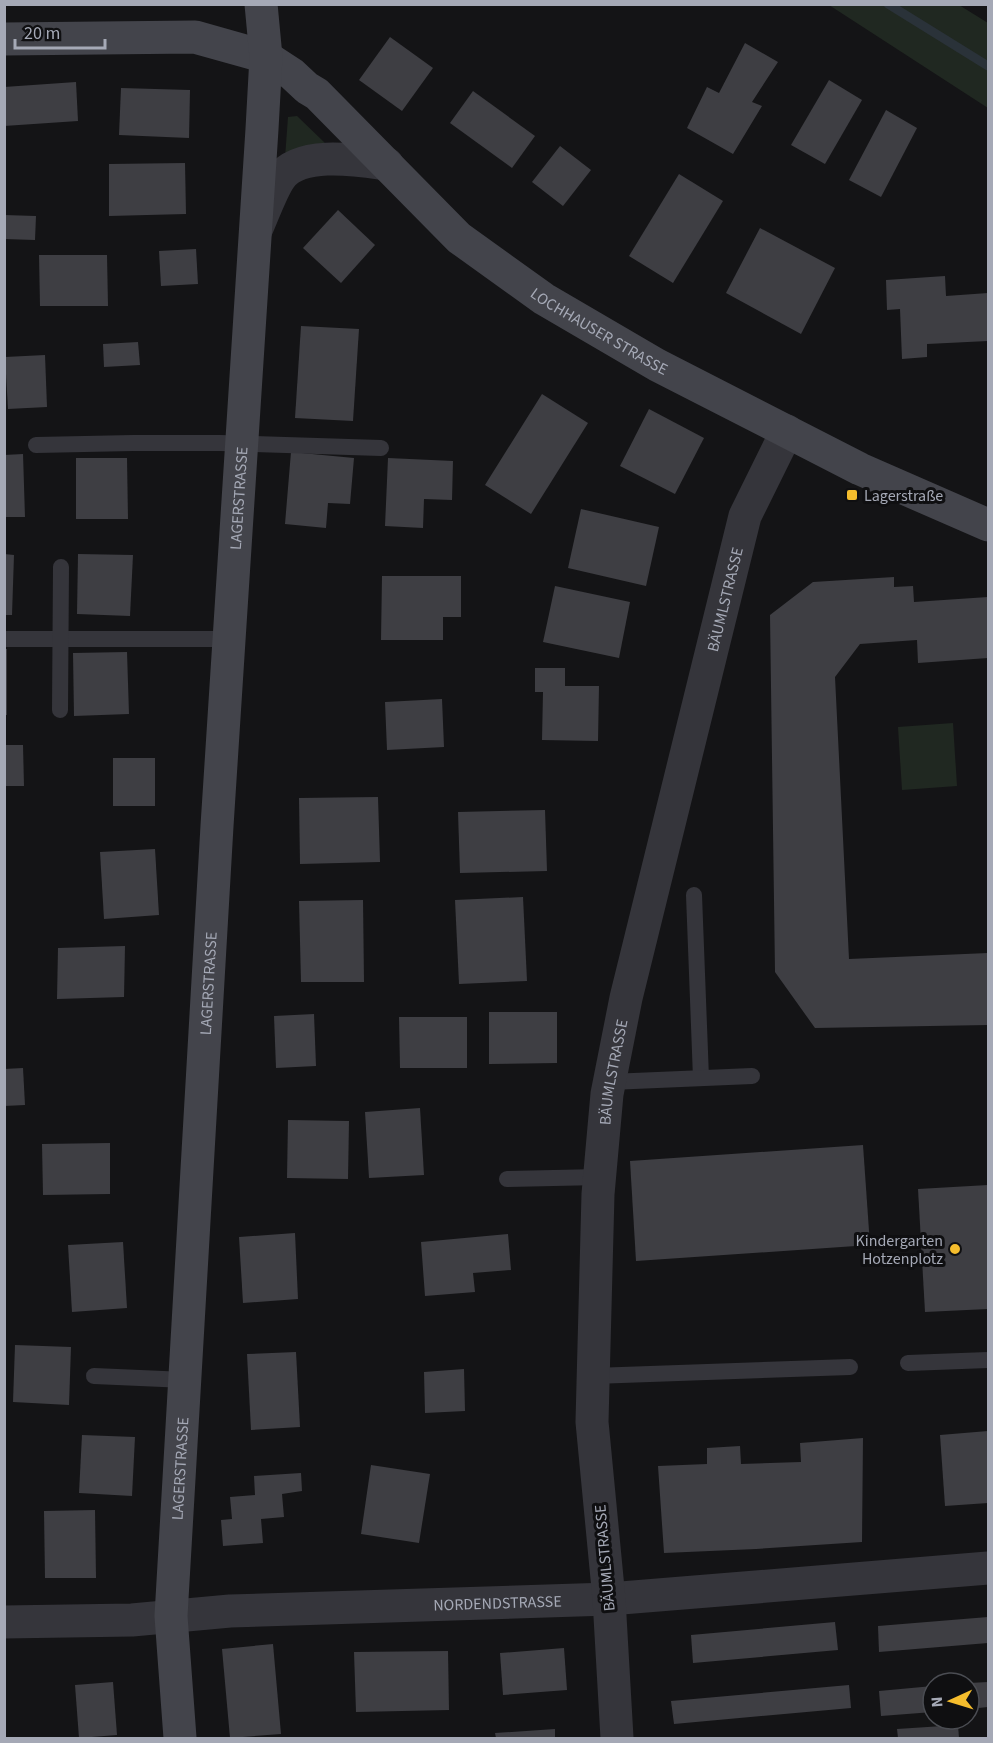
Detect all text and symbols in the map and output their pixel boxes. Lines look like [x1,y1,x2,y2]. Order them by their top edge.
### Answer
scale bar [15,12,105,50]
text: 20 m [24,21,60,46]
street label: LOCHHAUSER STRASSE [526,283,671,381]
street label: LAGERSTRASSE [225,446,253,551]
place label: Lagerstraße [864,485,943,507]
marker: Lagerstraße [845,488,859,502]
street label: BÄUMLSTRASSE [702,545,749,654]
street label: LAGERSTRASSE [195,931,223,1036]
street label: BÄUMLSTRASSE [594,1017,634,1126]
place label: Kindergarten Hotzenplotz [856,1230,943,1270]
marker: Kindergarten Hotzenplotz [948,1242,962,1256]
street label: LAGERSTRASSE [167,1416,195,1521]
street label: BÄUMLSTRASSE [589,1504,621,1612]
street label: NORDENDSTRASSE [433,1591,562,1617]
north arrow [921,1671,981,1731]
text: N [926,1696,948,1708]

